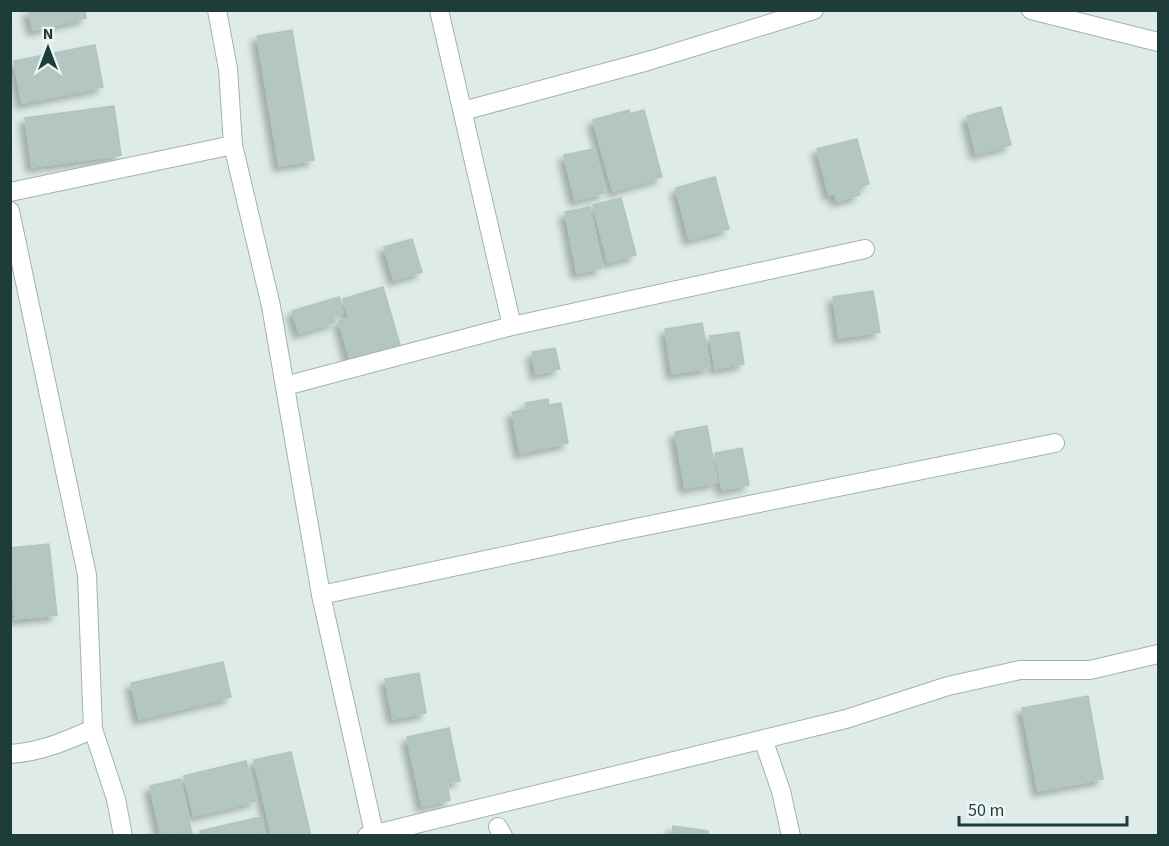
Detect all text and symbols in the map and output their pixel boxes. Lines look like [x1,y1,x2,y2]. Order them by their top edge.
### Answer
north arrow [18,18,78,78]
text: N [43,23,53,45]
scale bar [959,789,1127,827]
text: 50 m [968,798,1004,823]

